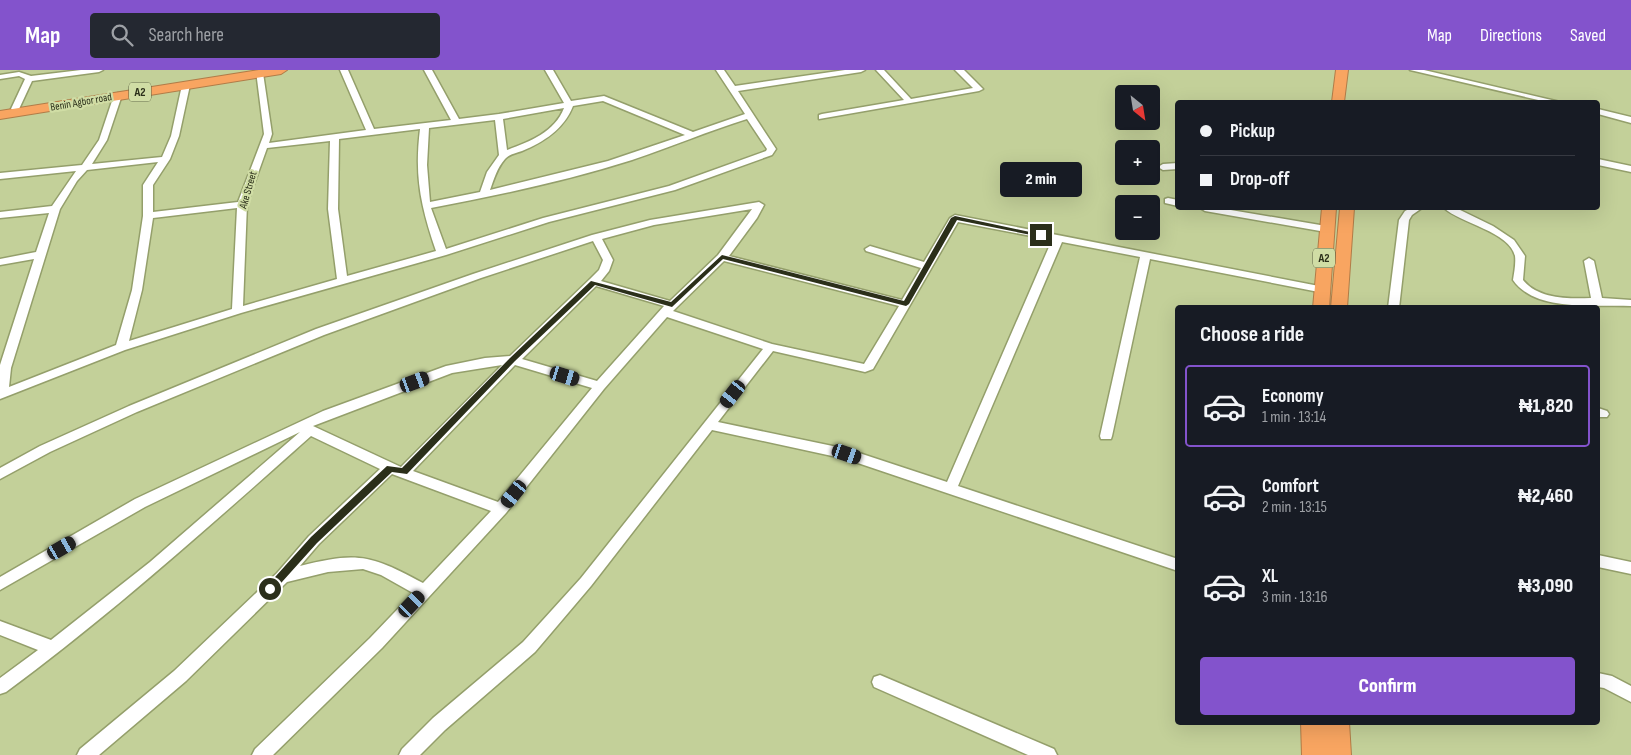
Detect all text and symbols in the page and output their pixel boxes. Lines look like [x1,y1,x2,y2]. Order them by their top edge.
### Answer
search box [90,13,440,58]
text: Map [25,21,60,50]
icon: search [108,21,136,49]
text: Search here [148,24,224,47]
text: Map [1427,25,1452,46]
text: Directions [1480,25,1542,46]
text: Saved [1570,25,1606,46]
road number: A2 [129,83,151,102]
north arrow [1115,85,1160,130]
map controls [1115,85,1160,240]
street label: Benin Agbor road [49,90,113,114]
text: Pickup [1230,120,1275,143]
button: + [1115,140,1160,185]
callout: 2 min [1000,162,1082,198]
text: Drop-off [1230,168,1290,191]
street label: Ake Street [236,169,260,211]
text: 2 min [1025,170,1057,189]
button: − [1115,195,1160,240]
route end [1030,224,1052,246]
road number: A2 [1313,248,1335,268]
text: Choose a ride [1200,321,1304,348]
car [548,364,581,388]
car [398,370,431,394]
car [717,378,748,410]
icon: car [1202,384,1247,429]
text: Economy [1262,385,1324,408]
text: ₦1,820 [1519,395,1573,418]
text: 1 min · 13:14 [1262,408,1326,427]
car [830,442,863,466]
icon: car [1202,474,1247,519]
text: Comfort [1262,475,1319,498]
car [498,478,529,510]
text: ₦2,460 [1518,485,1573,508]
text: 2 min · 13:15 [1262,498,1327,517]
car [45,534,78,562]
icon: car [1202,564,1247,609]
text: XL [1262,565,1278,588]
text: ₦3,090 [1518,575,1573,598]
route start [259,578,281,600]
car [396,588,427,620]
text: 3 min · 13:16 [1262,588,1328,607]
button: Confirm [1200,657,1575,715]

